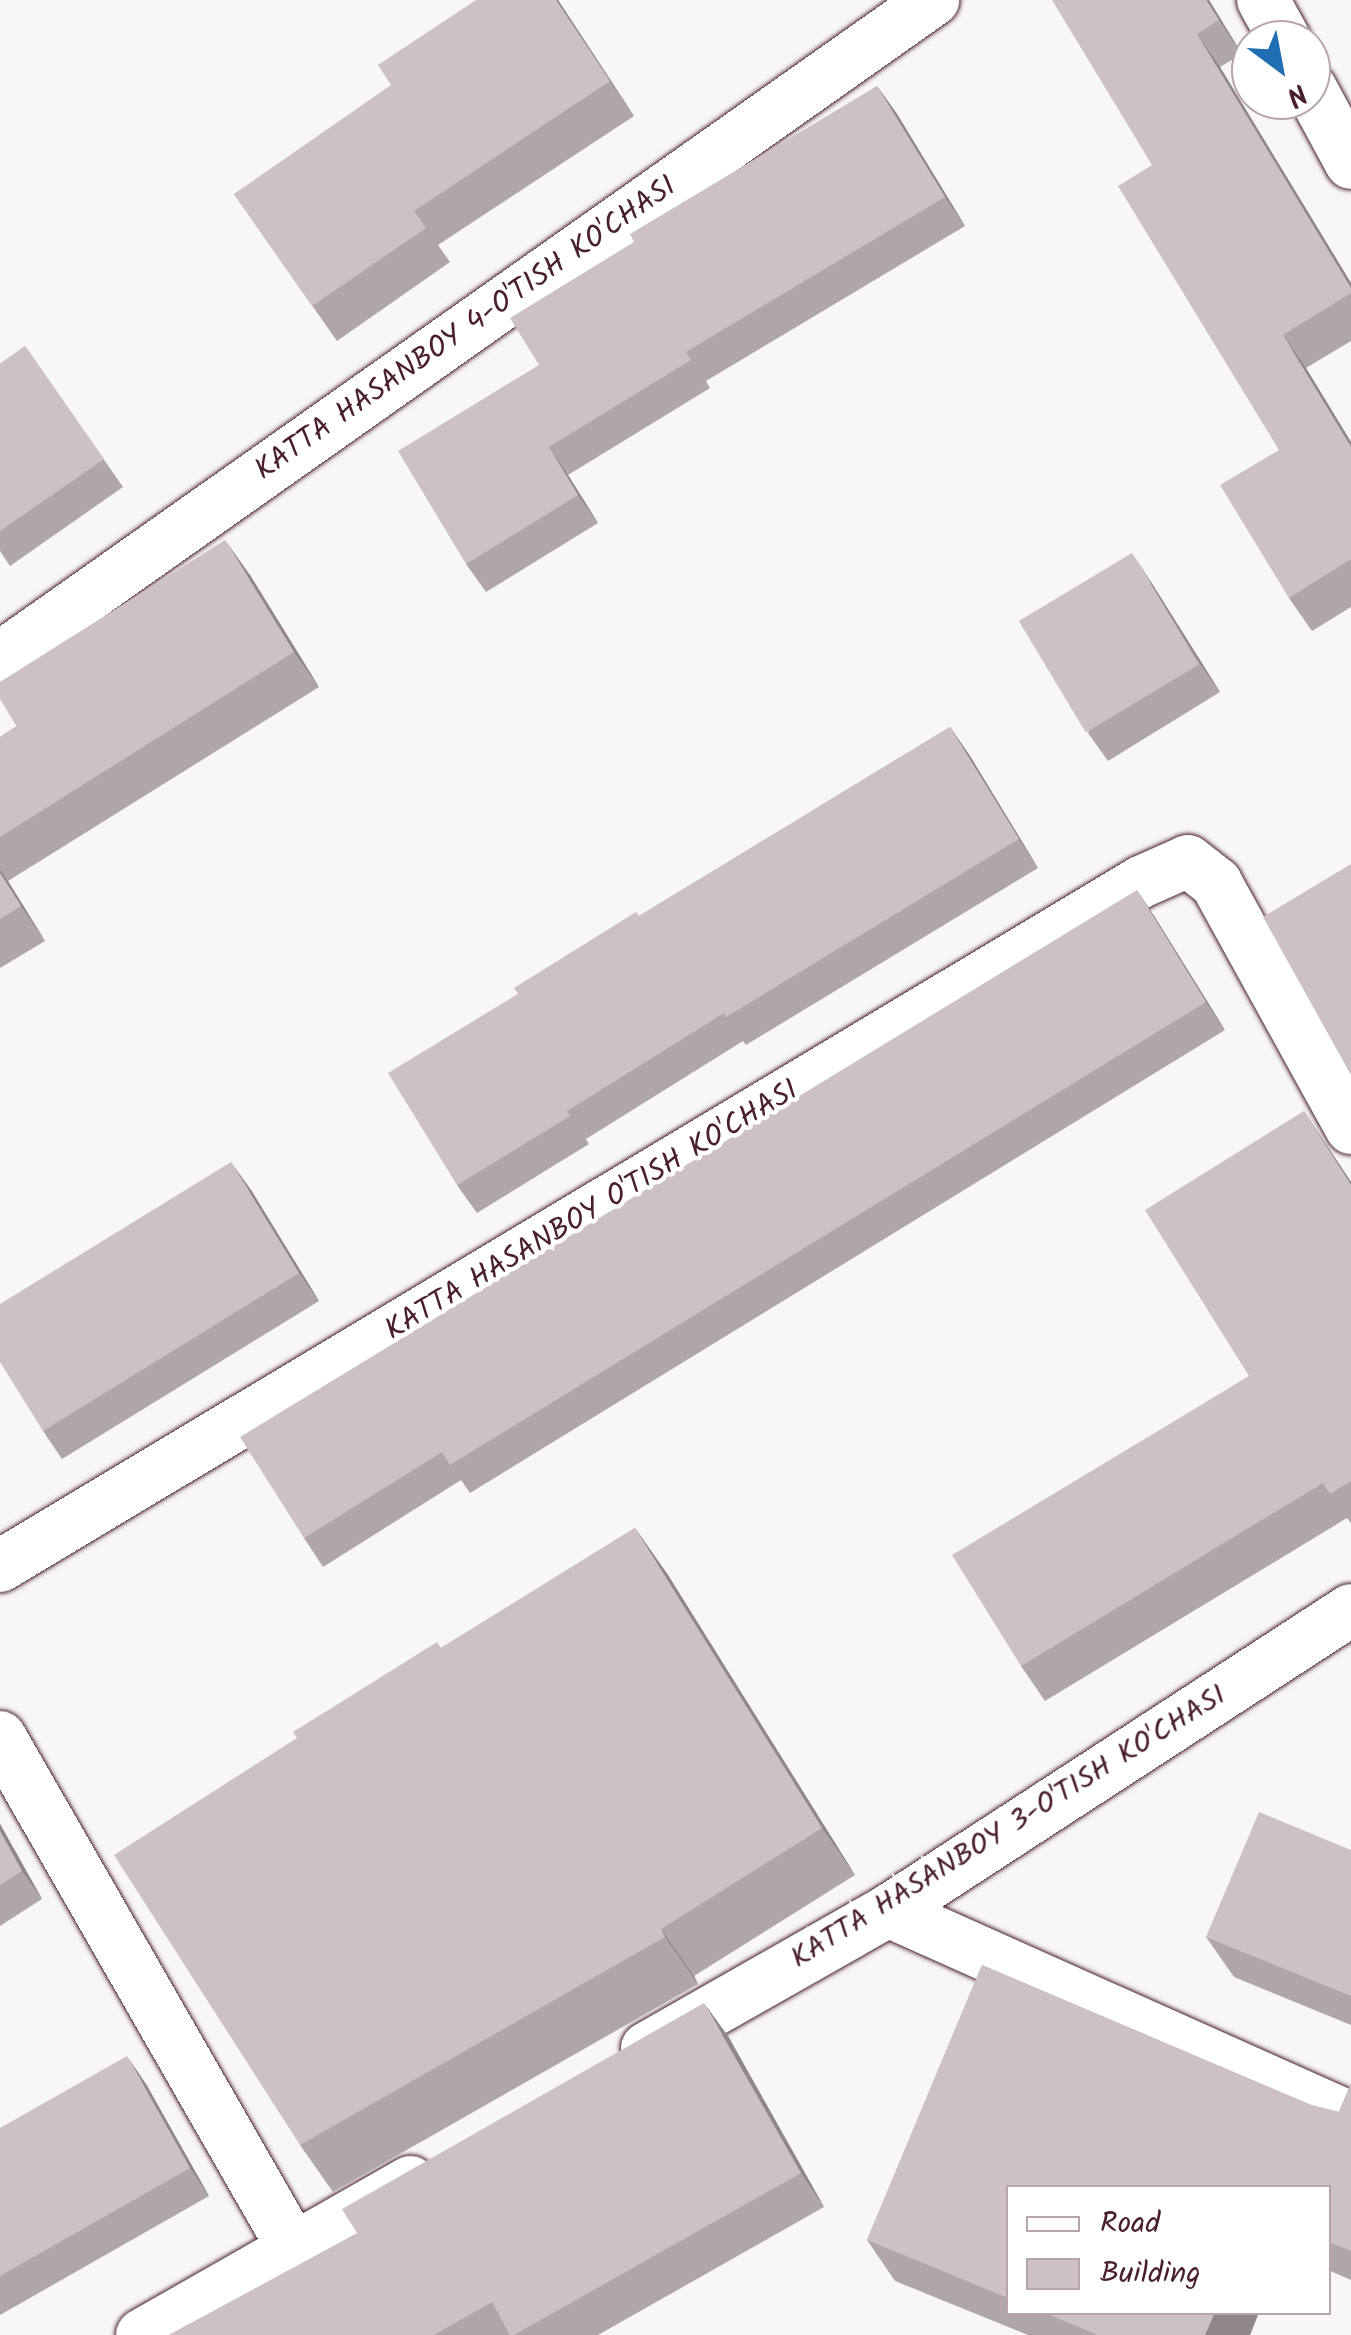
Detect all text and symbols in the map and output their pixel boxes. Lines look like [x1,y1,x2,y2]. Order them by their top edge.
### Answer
north arrow [1231,20,1331,120]
text: N [1277,70,1316,118]
street label: KATTA HASANBOY 4-O'TISH KO'CHASI [248,169,684,489]
street label: KATTA HASANBOY O'TISH KO'CHASI [379,1073,805,1349]
street label: KATTA HASANBOY 3-O'TISH KO'CHASI [784,1678,1234,1978]
legend [1006,2185,1331,2315]
text: Road [1100,2200,1160,2248]
text: Building [1100,2250,1200,2298]

